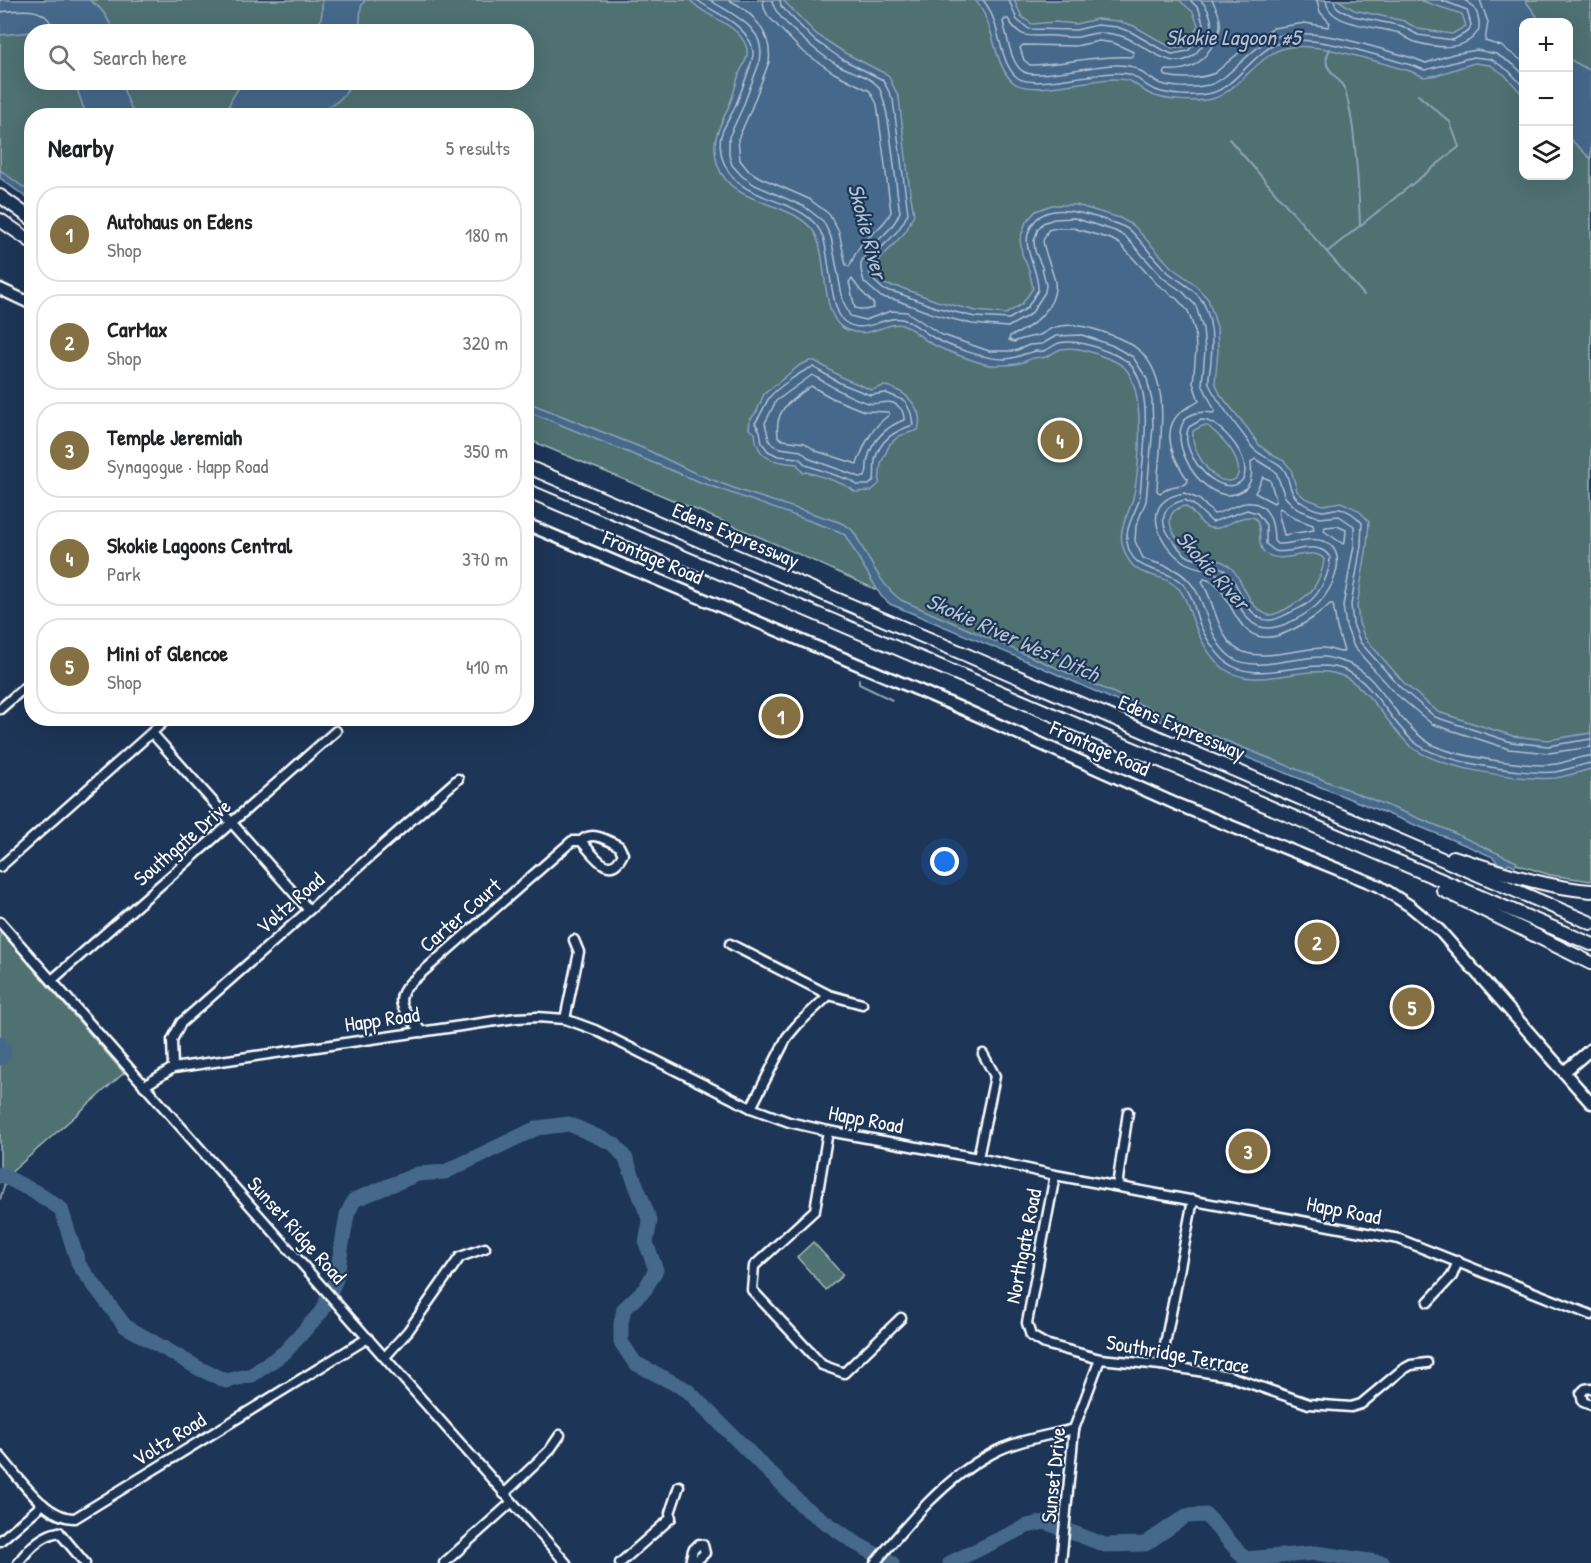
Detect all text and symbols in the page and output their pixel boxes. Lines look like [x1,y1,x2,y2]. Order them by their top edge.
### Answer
map controls [1519,18,1573,180]
button: + [1519,18,1573,72]
water label: Skokie Lagoon #5 [1166,22,1303,52]
search box [24,24,534,90]
icon: search [45,41,78,74]
text: Search here [93,42,187,72]
button: − [1519,72,1573,126]
button: layers [1519,126,1573,180]
text: Nearby [48,130,114,165]
text: 5 results [446,134,510,161]
water label: Skokie River [841,180,896,284]
text: Autohaus on Edens [107,206,253,236]
text: 1 [66,221,73,248]
text: 180 m [465,221,508,248]
text: Shop [107,236,141,263]
text: CarMax [107,314,168,344]
text: 2 [65,329,74,356]
text: 320 m [463,329,508,356]
text: Shop [107,344,141,371]
pin: 4 [1040,418,1080,462]
text: Temple Jeremiah [107,422,242,452]
text: 3 [65,437,74,464]
text: 350 m [463,437,508,464]
text: Synagogue · Happ Road [107,452,268,479]
street label: Edens Expressway [668,495,804,575]
street label: Frontage Road [597,522,708,591]
water label: Skokie River [1169,524,1258,618]
text: Skokie Lagoons Central [107,530,292,560]
text: 4 [66,545,73,572]
text: 370 m [462,545,508,572]
text: Park [107,560,140,587]
water label: Skokie River West Ditch [922,585,1106,689]
text: Mini of Glencoe [107,638,228,668]
text: 5 [65,653,74,680]
text: 410 m [466,653,508,680]
text: Shop [107,668,141,695]
street label: Edens Expressway [1114,687,1250,767]
pin: 1 [762,694,800,738]
street label: Frontage Road [1045,713,1154,783]
street label: Southgate Drive [127,792,237,892]
your location [930,847,959,876]
street label: Voltz Road [250,865,330,941]
street label: Carter Court [413,871,508,959]
pin: 2 [1298,920,1336,964]
pin: 5 [1392,984,1432,1030]
street label: Happ Road [343,999,421,1039]
street label: Happ Road [826,1098,906,1140]
pin: 3 [1228,1128,1268,1174]
street label: Sunset Ridge Road [241,1170,353,1290]
street label: Northgate Road [998,1186,1048,1306]
street label: Happ Road [1304,1189,1384,1231]
street label: Southridge Terrace [1104,1327,1252,1381]
street label: Voltz Road [127,1405,211,1473]
street label: Sunset Drive [1034,1426,1072,1524]

